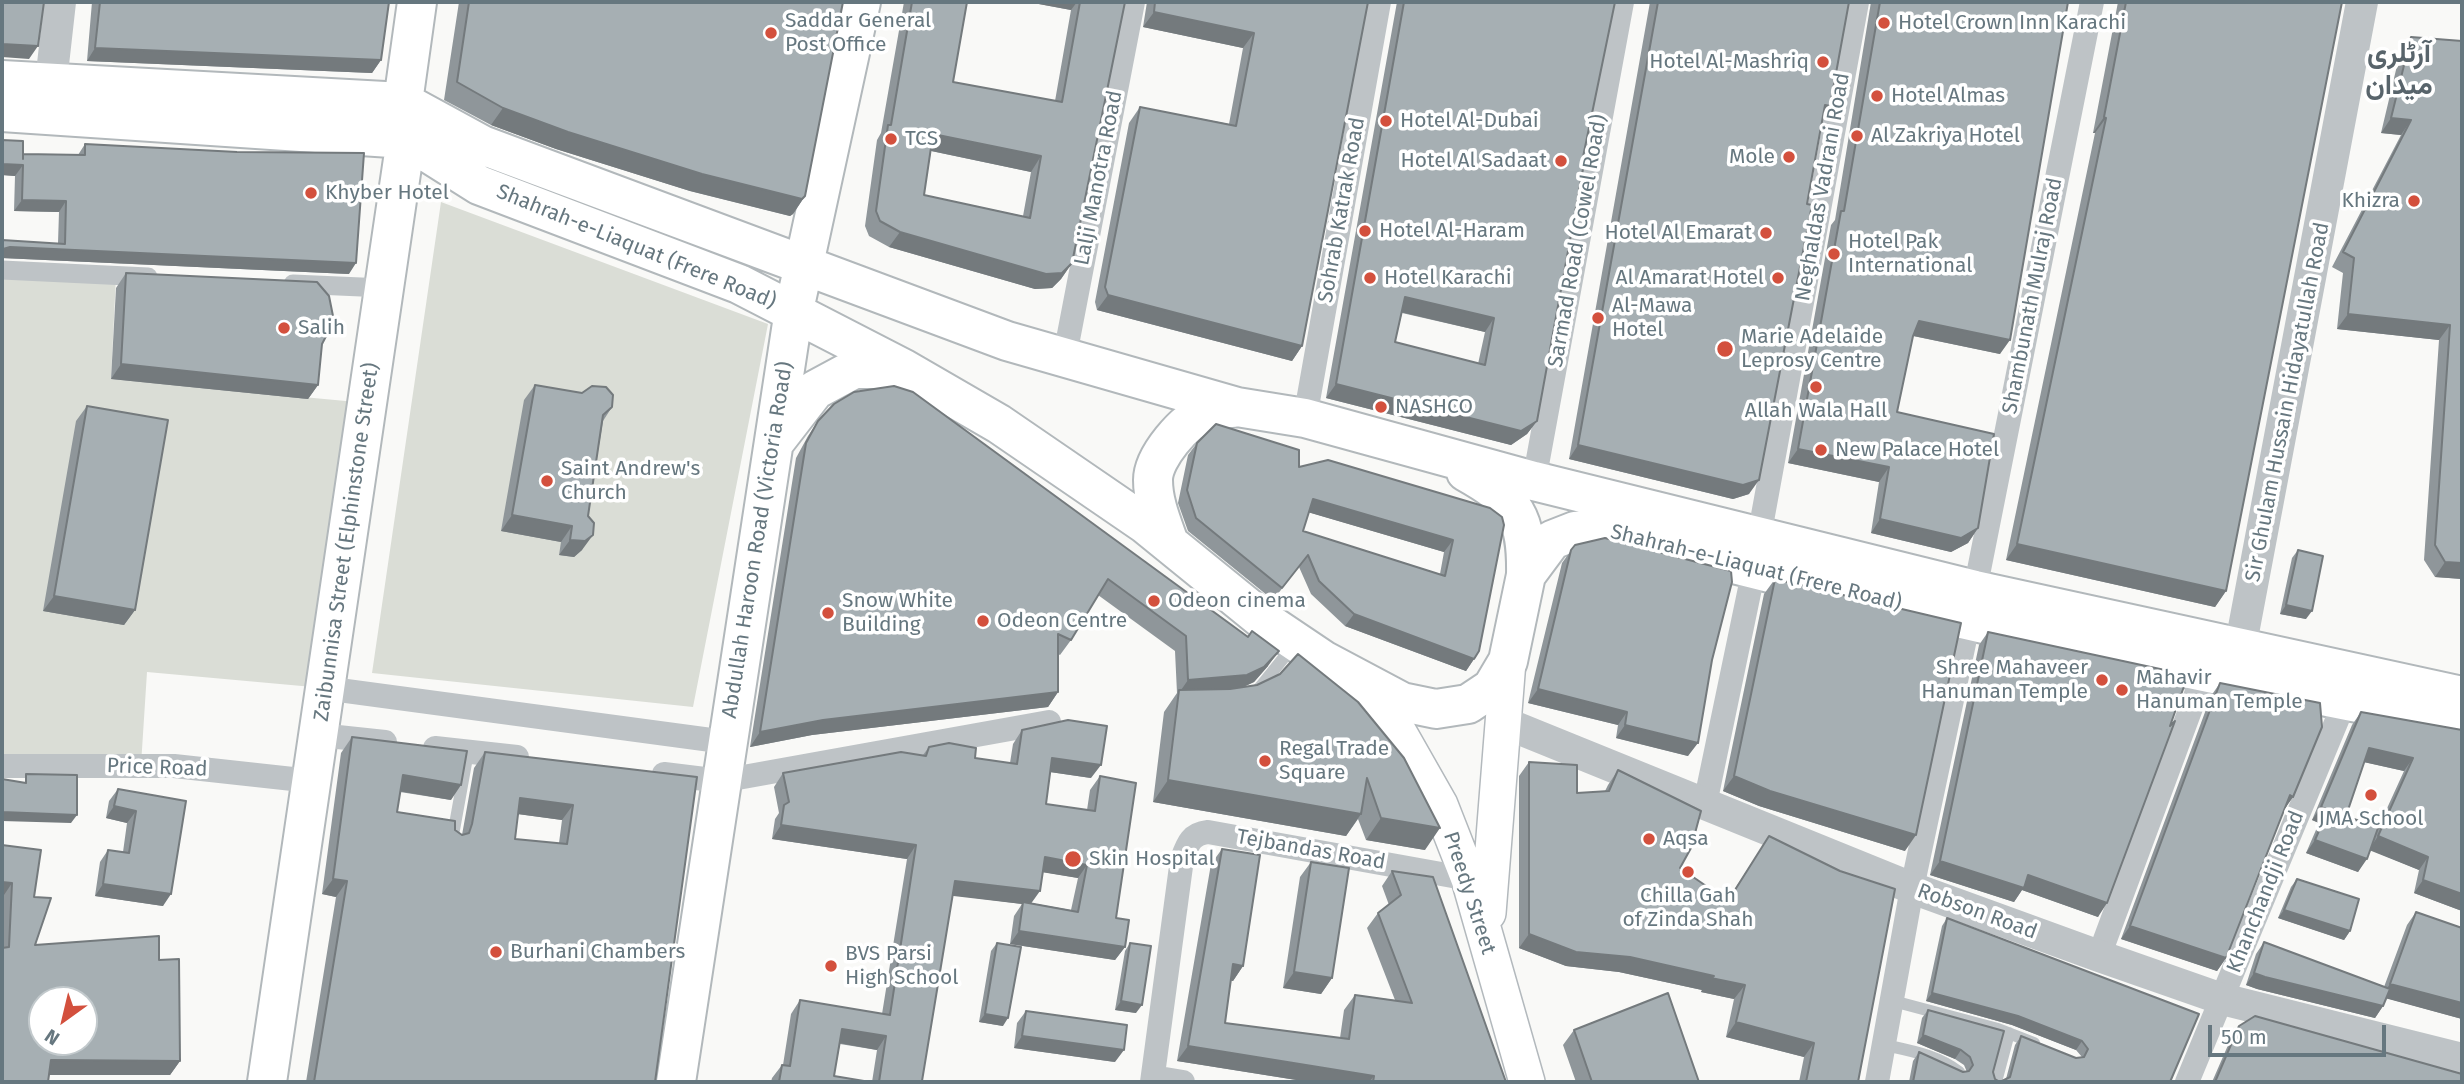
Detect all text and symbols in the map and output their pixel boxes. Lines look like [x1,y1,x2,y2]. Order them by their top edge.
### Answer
place label: Saddar General Post Office [785,8,931,58]
place label: Hotel Crown Inn Karachi [1898,10,2126,36]
marker: Hotel Crown Inn Karachi [1876,15,1892,31]
marker: Saddar General Post Office [763,25,779,41]
district label: آرٹلری میدان [2365,37,2433,103]
place label: Hotel Al-Mashriq [1649,49,1809,75]
marker: Hotel Al-Mashriq [1815,54,1831,70]
street label: Neghaldas Vadrani Road [1791,71,1855,303]
place label: Hotel Almas [1891,83,2005,109]
street label: Lalji Manotra Road [1070,88,1128,268]
marker: Hotel Almas [1869,88,1885,104]
place label: Hotel Al-Dubai [1400,108,1539,134]
marker: Hotel Al-Dubai [1378,113,1394,129]
street label: Sarmad Road (Cowel Road) [1543,113,1613,369]
street label: Sohrab Katrak Road [1313,115,1371,305]
place label: Al Zakriya Hotel [1871,123,2020,149]
place label: TCS [905,126,938,152]
marker: Al Zakriya Hotel [1849,128,1865,144]
marker: TCS [883,131,899,147]
place label: Mole [1729,144,1775,170]
place label: Hotel Al Sadaat [1401,148,1547,174]
marker: Mole [1781,149,1797,165]
marker: Hotel Al Sadaat [1553,153,1569,169]
street label: Shambunath Mulraj Road [1998,176,2068,416]
street label: Shahrah-e-Liaquat (Frere Road) [493,179,779,315]
place label: Khyber Hotel [325,180,449,206]
marker: Khyber Hotel [303,185,319,201]
place label: Khizra [2341,188,2400,214]
marker: Khizra [2406,193,2422,209]
place label: Hotel Al-Haram [1379,218,1525,244]
place label: Hotel Al Emarat [1604,220,1752,246]
street label: Sir Ghulam Hussain Hidayatullah Road [2241,220,2335,584]
marker: Hotel Al-Haram [1357,223,1373,239]
marker: Hotel Al Emarat [1758,225,1774,241]
place label: Hotel Pak International [1848,229,1972,279]
marker: Hotel Pak International [1826,246,1842,262]
place label: Hotel Karachi [1384,265,1512,291]
place label: Al Amarat Hotel [1615,265,1764,291]
marker: Hotel Karachi [1362,270,1378,286]
marker: Al Amarat Hotel [1770,270,1786,286]
place label: Al-Mawa Hotel [1612,293,1692,343]
marker: Al-Mawa Hotel [1590,310,1606,326]
place label: Salih [298,315,345,341]
marker: Salih [276,320,292,336]
place label: Marie Adelaide Leprosy Centre [1741,324,1883,374]
marker: Marie Adelaide Leprosy Centre [1715,339,1735,359]
street label: Abdullah Haroon Road (Victoria Road) [717,360,799,720]
street label: Zaibunnisa Street (Elphinstone Street) [309,361,385,723]
marker: Allah Wala Hall [1808,379,1824,395]
place label: NASHCO [1395,394,1473,420]
place label: Allah Wala Hall [1745,398,1887,424]
marker: NASHCO [1373,399,1389,415]
place label: New Palace Hotel [1835,437,1999,463]
marker: New Palace Hotel [1813,442,1829,458]
place label: Saint Andrew's Church [561,456,700,506]
marker: Saint Andrew's Church [539,473,555,489]
street label: Shahrah-e-Liaquat (Frere Road) [1608,520,1904,616]
place label: Snow White Building [842,588,953,638]
place label: Odeon cinema [1168,588,1306,614]
marker: Odeon cinema [1146,593,1162,609]
marker: Snow White Building [820,605,836,621]
place label: Odeon Centre [997,608,1127,634]
marker: Odeon Centre [975,613,991,629]
place label: Shree Mahaveer Hanuman Temple [1921,655,2088,705]
place label: Mahavir Hanuman Temple [2136,665,2303,715]
marker: Shree Mahaveer Hanuman Temple [2094,672,2110,688]
marker: Mahavir Hanuman Temple [2114,682,2130,698]
place label: Regal Trade Square [1279,736,1389,786]
marker: Regal Trade Square [1257,753,1273,769]
street label: Price Road [106,754,208,782]
marker: JMA School [2363,787,2379,803]
place label: JMA School [2319,806,2423,832]
street label: Khanchandji Road [2222,807,2310,977]
street label: Tejbandas Road [1235,825,1387,875]
place label: Aqsa [1663,826,1709,852]
street label: Preedy Street [1437,828,1501,958]
marker: Aqsa [1641,831,1657,847]
place label: Skin Hospital [1089,846,1215,872]
marker: Skin Hospital [1063,849,1083,869]
marker: Chilla Gah of Zinda Shah [1680,864,1696,880]
street label: Robson Road [1914,879,2040,945]
place label: Chilla Gah of Zinda Shah [1622,883,1754,933]
place label: Burhani Chambers [510,939,685,965]
place label: BVS Parsi High School [845,941,958,991]
marker: Burhani Chambers [488,944,504,960]
marker: BVS Parsi High School [823,958,839,974]
north arrow [28,986,98,1056]
scale bar [2212,1010,2390,1054]
text: N [40,1024,64,1050]
text: 50 m [2221,1024,2267,1050]

